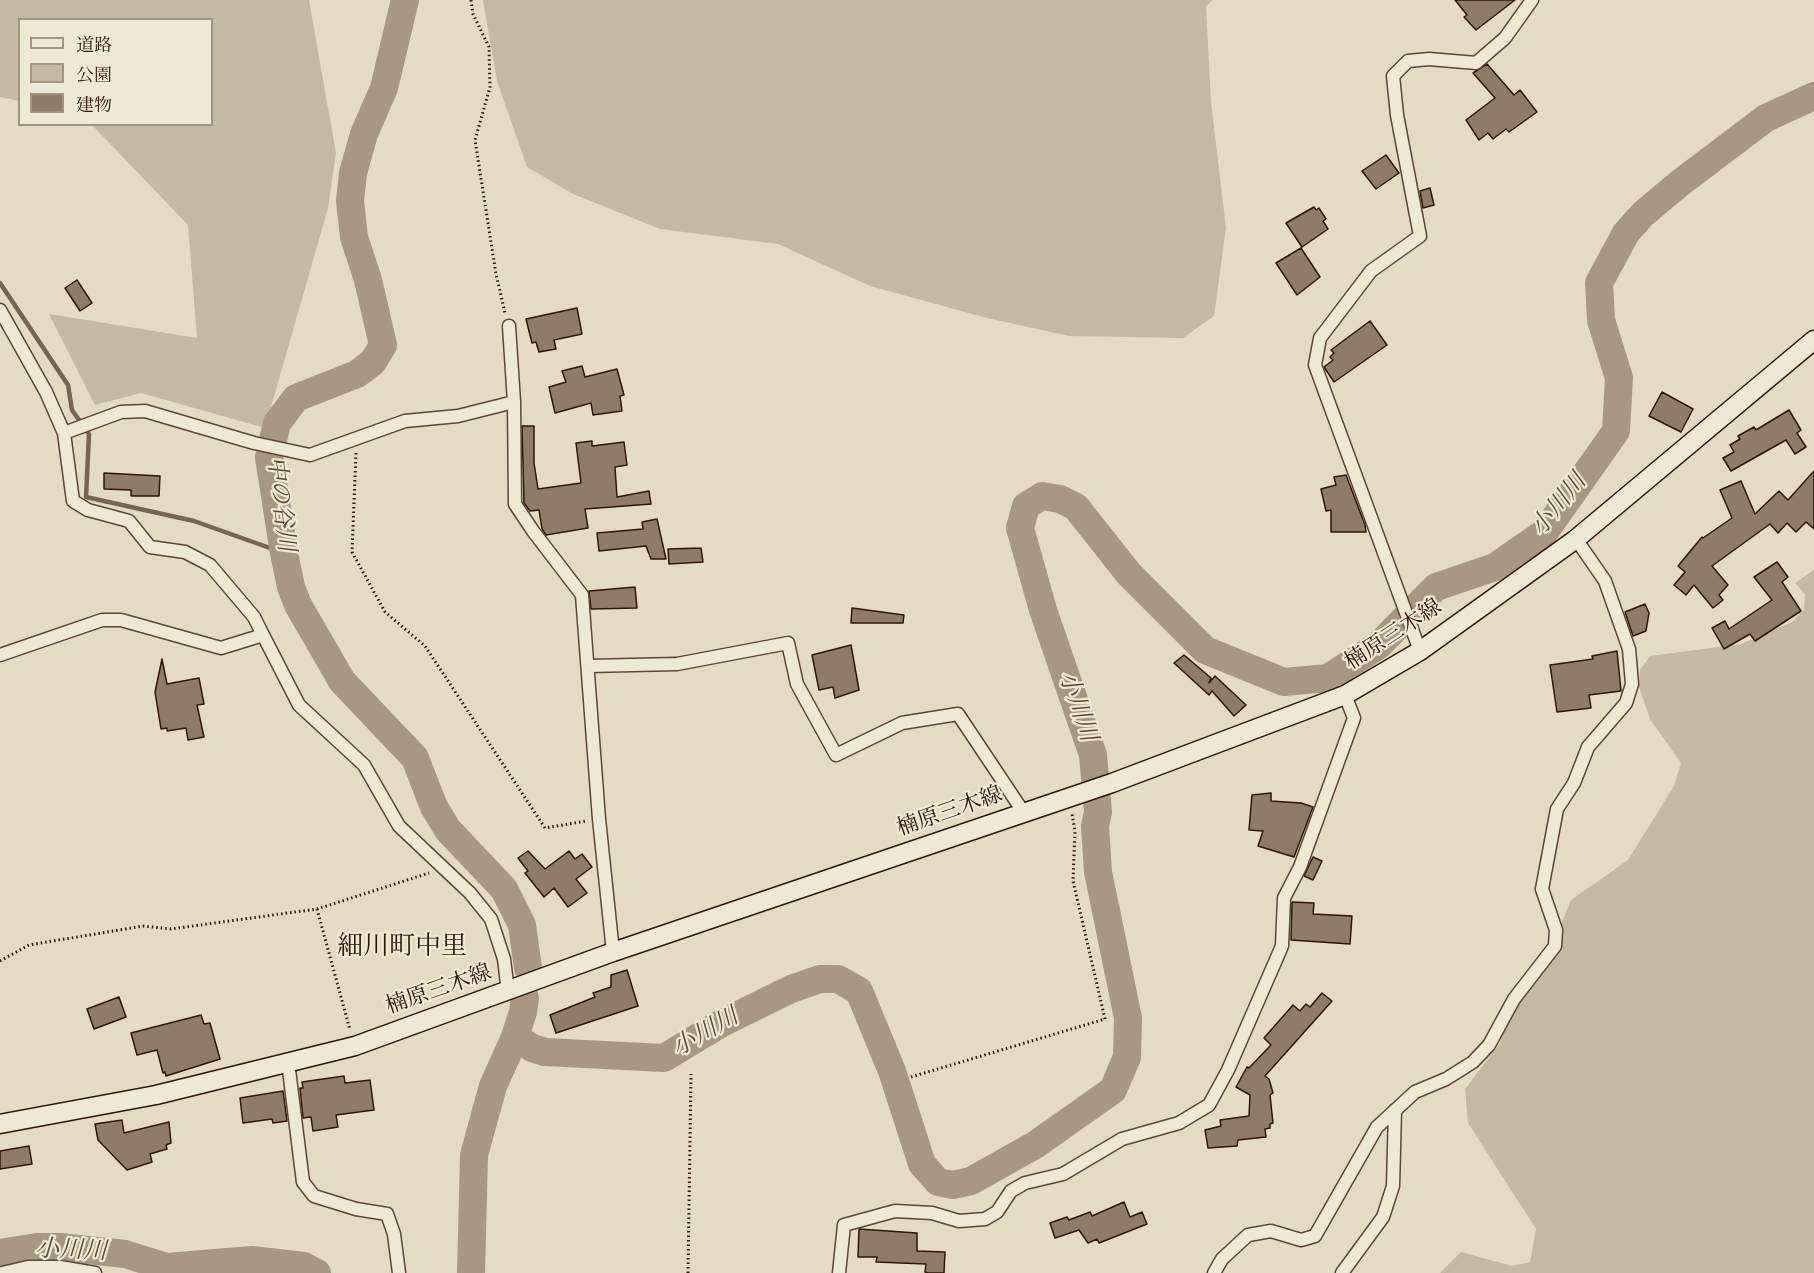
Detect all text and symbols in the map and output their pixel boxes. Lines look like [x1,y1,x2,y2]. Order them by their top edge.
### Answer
legend [18,18,213,126]
text: 道路 [76,35,112,57]
text: 公園 [76,65,112,87]
text: 建物 [76,95,112,117]
water label: 中の谷川 [259,455,299,553]
water label: 小川川 [1526,469,1594,543]
street label: 楠原三木線 [1341,595,1447,677]
water label: 小川川 [1051,668,1101,746]
street label: 楠原三木線 [894,783,1006,843]
district label: 細川町中里 [337,933,467,965]
street label: 楠原三木線 [383,961,495,1021]
water label: 小川川 [668,1004,744,1064]
water label: 小川川 [35,1236,107,1268]

